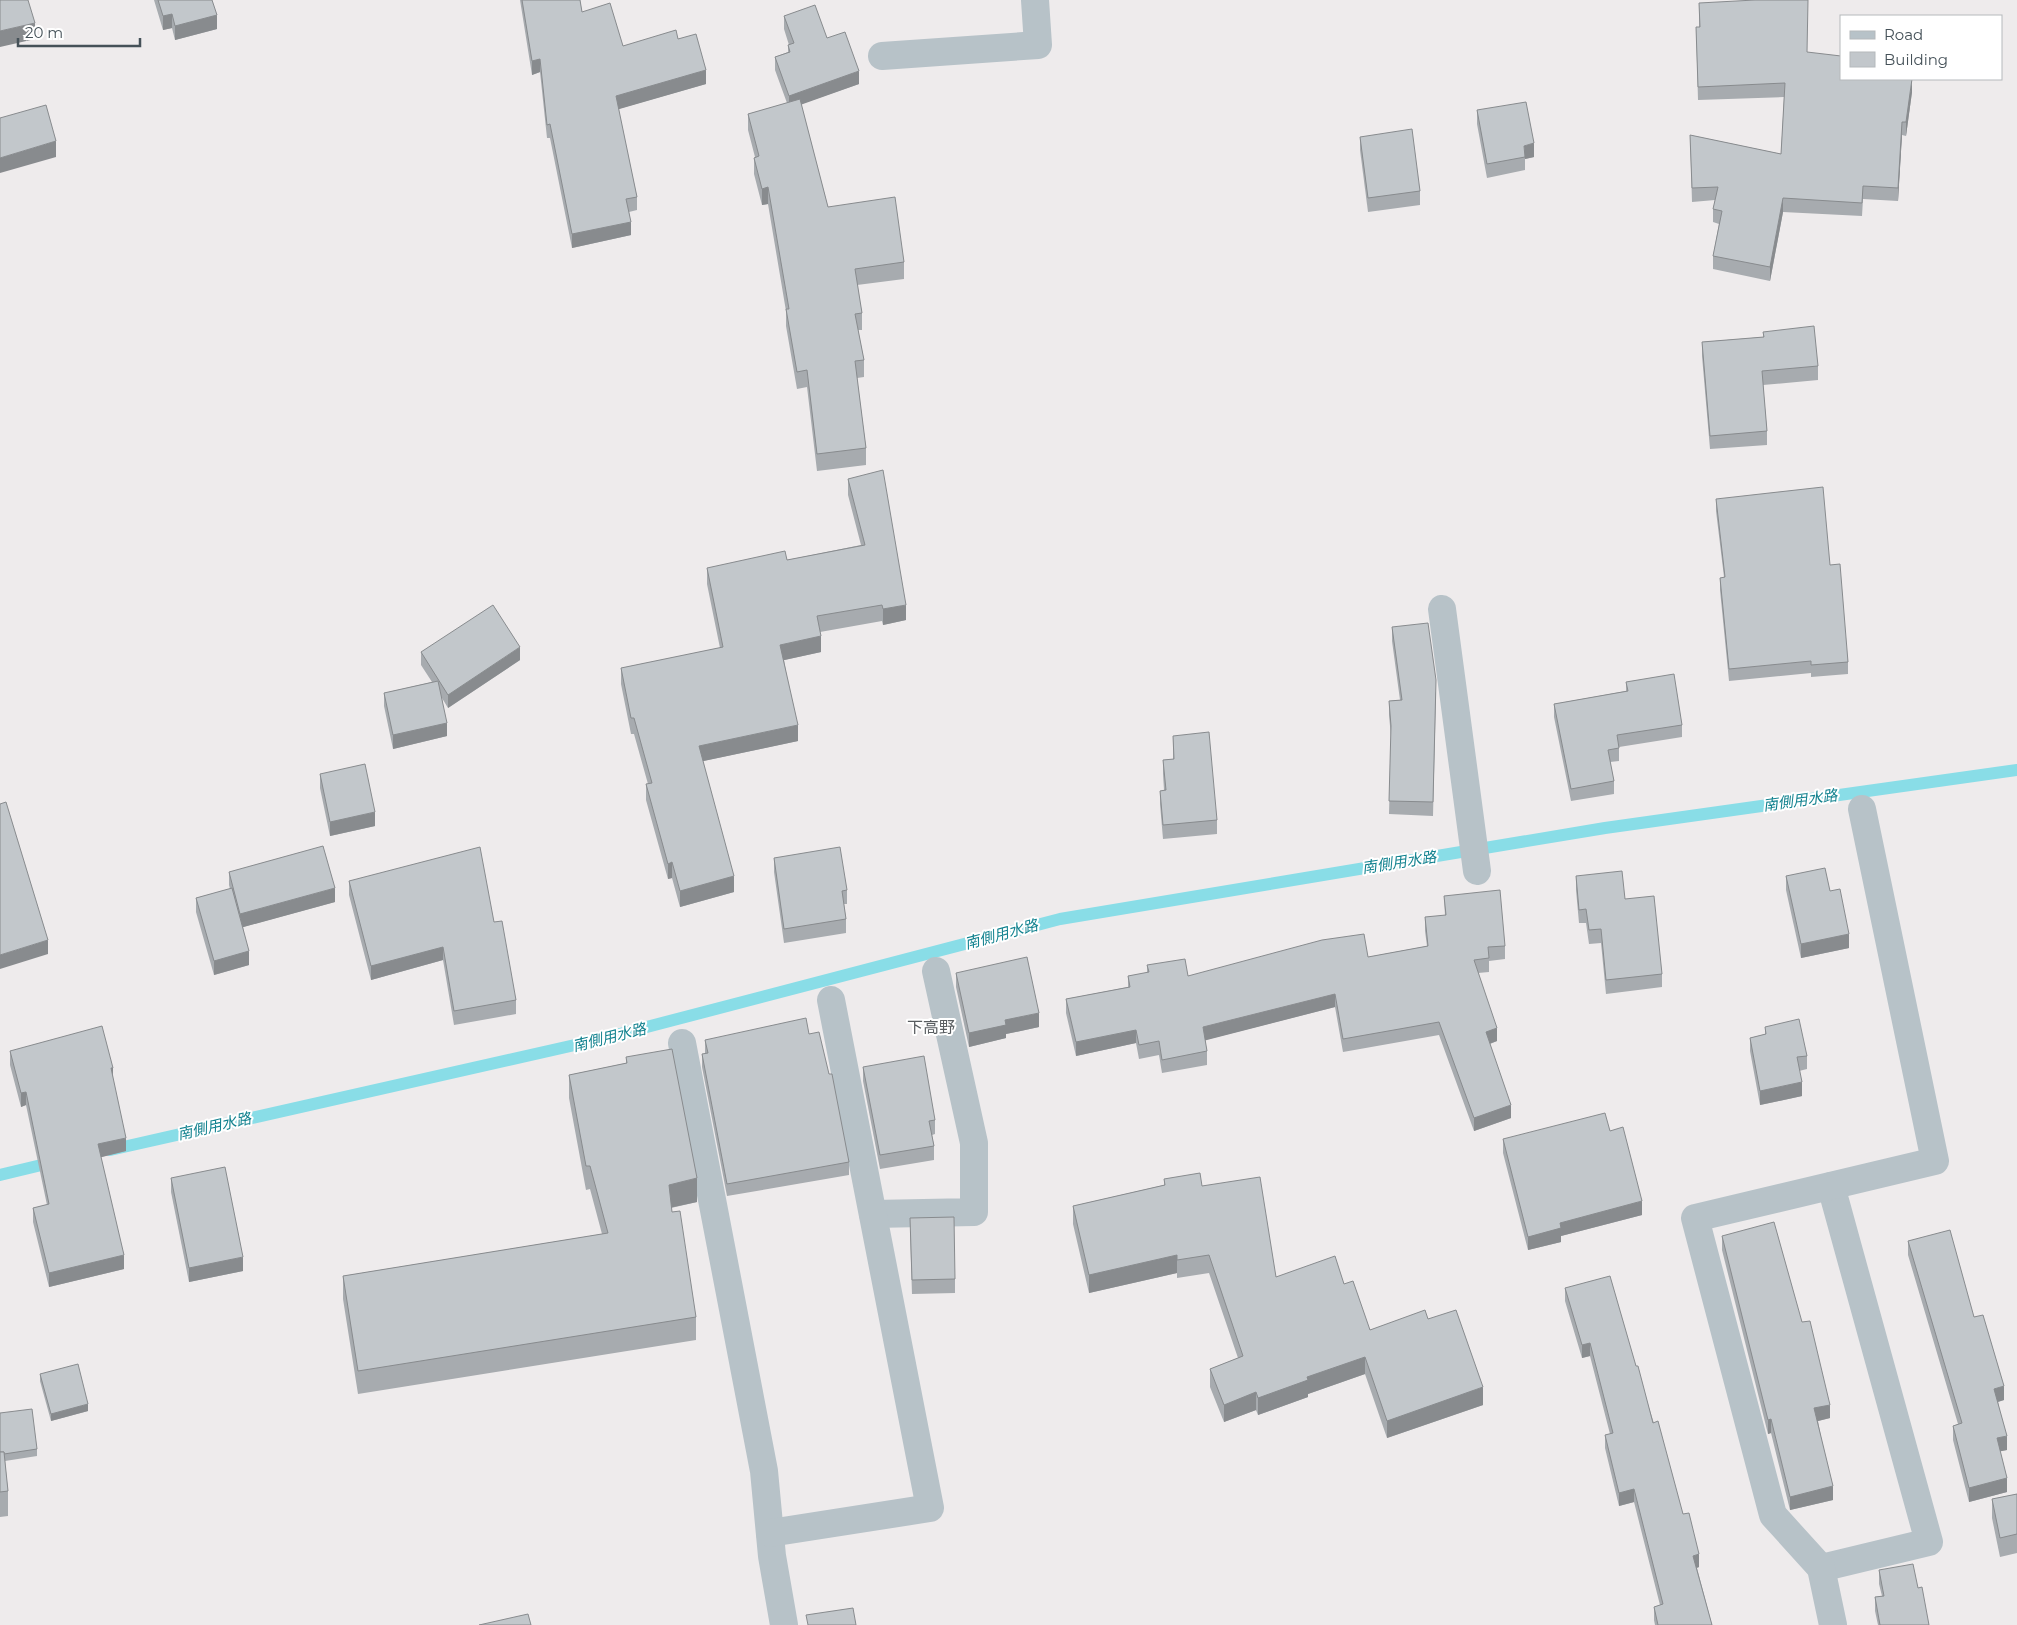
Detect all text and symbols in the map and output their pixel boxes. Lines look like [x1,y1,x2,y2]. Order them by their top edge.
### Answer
scale bar [18,15,140,47]
legend [1840,15,2002,80]
text: 20 m [25,23,63,42]
text: Road [1884,25,1923,44]
text: Building [1884,50,1948,69]
water label: 南側用水路 [1762,785,1840,815]
water label: 南側用水路 [1360,846,1439,877]
water label: 南側用水路 [962,915,1042,953]
water label: 南側用水路 [570,1018,650,1055]
district label: 下高野 [907,1018,955,1037]
water label: 南側用水路 [175,1108,255,1144]

